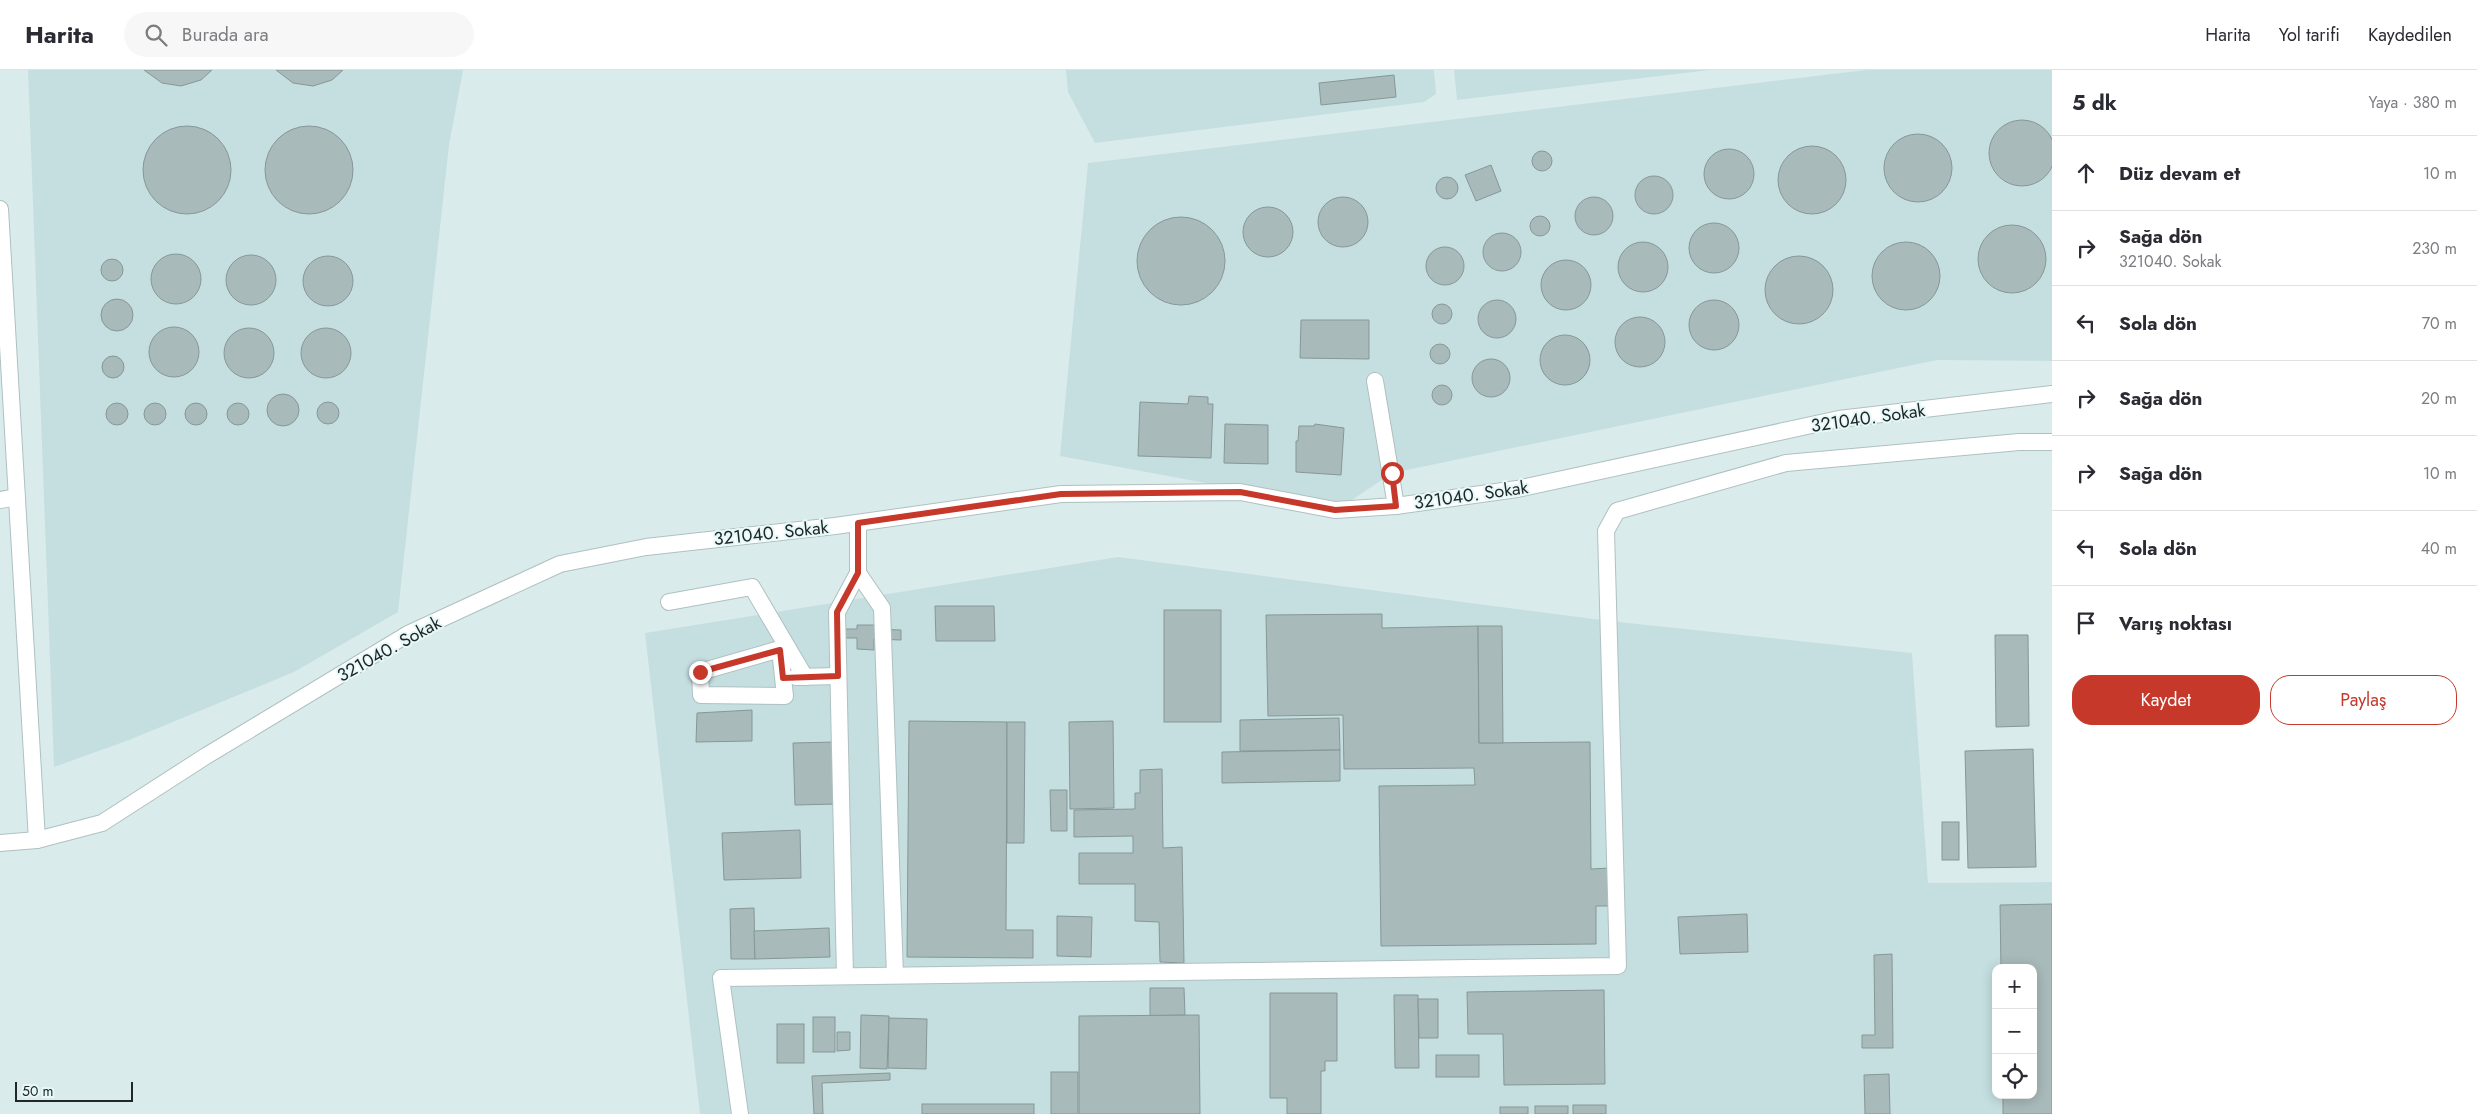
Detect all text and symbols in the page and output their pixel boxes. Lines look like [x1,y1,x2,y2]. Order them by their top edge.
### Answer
search box [124,12,474,57]
text: Harita [25,17,94,52]
icon: search [142,21,170,49]
text: Burada ara [182,21,269,48]
text: Harita [2205,22,2251,48]
text: Yol tarifi [2279,22,2340,48]
text: Kaydedilen [2368,22,2452,48]
text: 5 dk [2072,88,2117,118]
text: Yaya · 380 m [2369,91,2457,114]
icon: ahead [2072,159,2100,187]
text: Düz devam et [2119,160,2240,187]
text: 10 m [2423,162,2457,185]
text: Sağa dön [2119,223,2203,250]
icon: right [2072,234,2100,262]
text: 230 m [2412,237,2457,260]
text: 321040. Sokak [2119,250,2221,273]
icon: left [2072,309,2100,337]
text: Sola dön [2119,310,2197,337]
text: 70 m [2422,312,2457,335]
icon: right [2072,384,2100,412]
text: Sağa dön [2119,385,2203,412]
text: 20 m [2421,387,2457,410]
street label: 321040. Sokak [1809,397,1927,439]
icon: right [2072,459,2100,487]
text: Sağa dön [2119,460,2203,487]
route start [1381,462,1404,485]
text: 10 m [2423,462,2457,485]
street label: 321040. Sokak [1412,474,1530,516]
street label: 321040. Sokak [712,514,830,552]
icon: left [2072,534,2100,562]
text: Sola dön [2119,535,2197,562]
text: 40 m [2421,537,2457,560]
icon: arrive [2072,609,2100,637]
street label: 321040. Sokak [332,610,446,688]
text: Varış noktası [2119,610,2232,637]
route end [689,661,712,684]
button: Kaydet [2072,675,2260,725]
button: Paylaş [2270,675,2457,725]
map controls [1992,964,2037,1099]
button: + [1992,964,2037,1009]
button: − [1992,1009,2037,1054]
button: locate [1992,1054,2037,1099]
scale bar [15,1079,132,1102]
text: 50 m [22,1081,53,1101]

